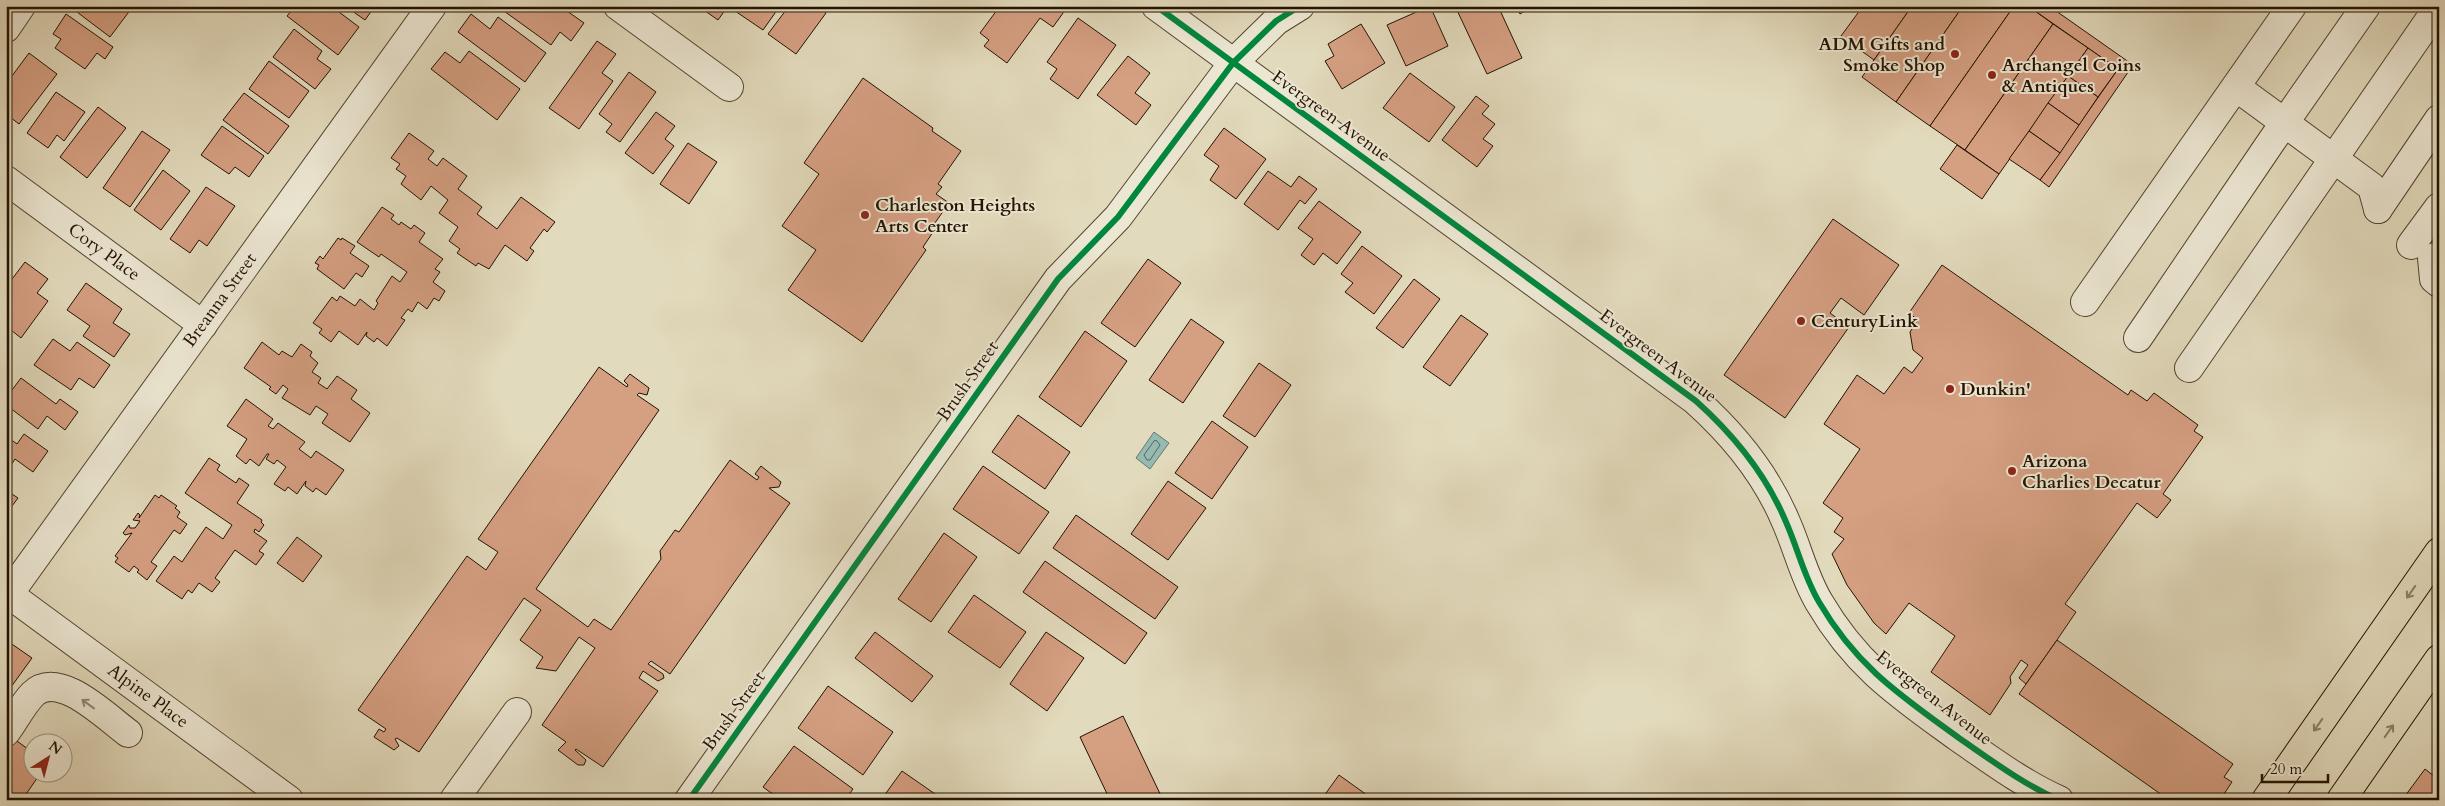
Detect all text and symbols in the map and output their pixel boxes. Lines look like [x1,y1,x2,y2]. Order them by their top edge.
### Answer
place label: ADM Gifts and Smoke Shop [1819,32,1946,78]
marker: ADM Gifts and Smoke Shop [1949,48,1961,60]
place label: Archangel Coins & Antiques [2002,53,2141,99]
street label: Evergreen Avenue [1266,64,1396,168]
marker: Archangel Coins & Antiques [1986,69,1998,81]
place label: Charleston Heights Arts Center [875,193,1035,239]
marker: Charleston Heights Arts Center [859,209,871,221]
street label: Cory Place [63,217,145,287]
street label: Breanna Street [177,247,263,352]
street label: Evergreen Avenue [1594,303,1722,409]
place label: CenturyLink [1811,309,1919,334]
marker: CenturyLink [1795,315,1807,327]
street label: Brush Street [931,336,1005,426]
place label: Dunkin' [1960,377,2031,402]
marker: Dunkin' [1944,383,1956,395]
place label: Arizona Charlies Decatur [2022,449,2161,495]
marker: Arizona Charlies Decatur [2006,465,2018,477]
one-way arrow [2406,584,2416,598]
street label: Evergreen Avenue [1871,645,1997,751]
street label: Alpine Place [102,658,194,734]
street label: Brush Street [697,666,772,756]
one-way arrow [82,699,96,709]
one-way arrow [2313,718,2323,732]
one-way arrow [2384,724,2394,738]
north arrow [22,734,72,784]
text: N [45,737,66,759]
scale bar [2262,751,2329,783]
text: 20 m [2270,759,2302,779]

